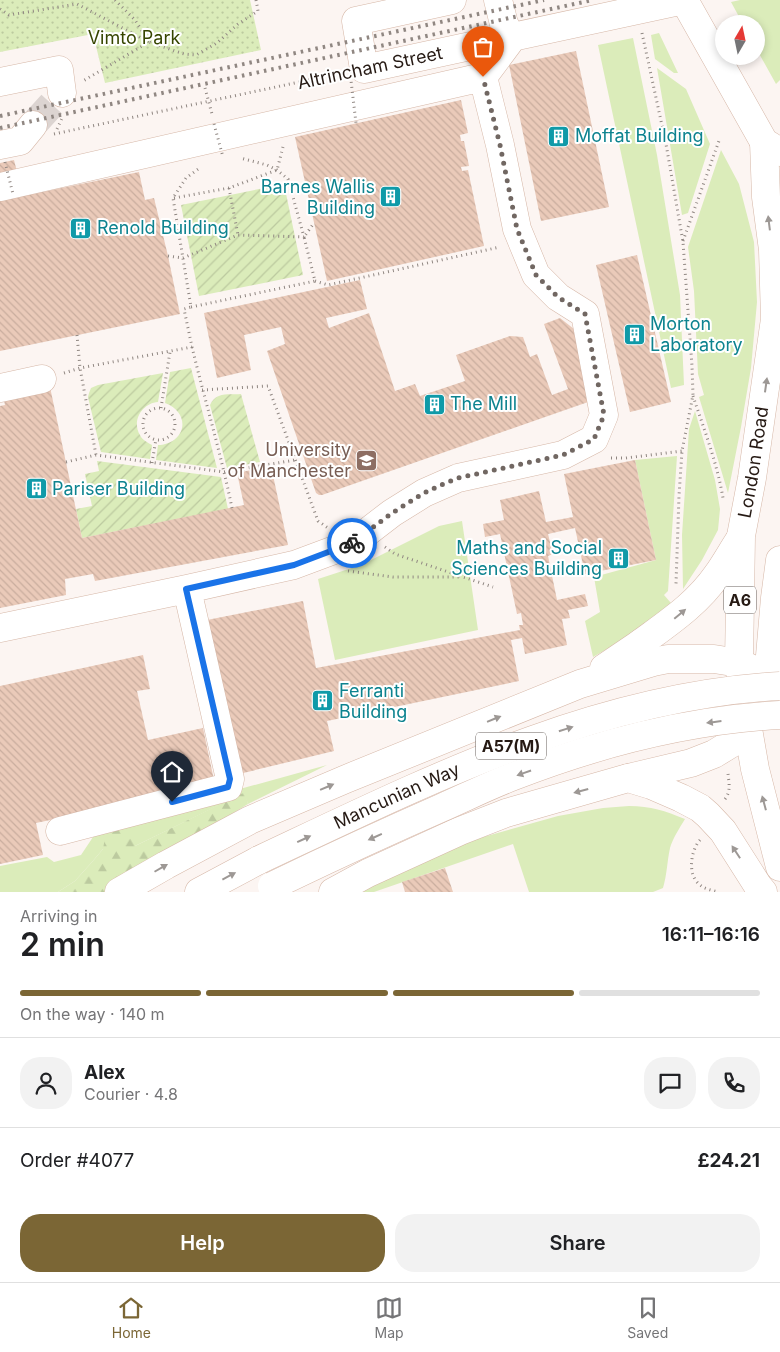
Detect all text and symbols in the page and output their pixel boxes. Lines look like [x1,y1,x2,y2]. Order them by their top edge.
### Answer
north arrow [715,15,765,65]
map controls [715,15,765,65]
pin [462,26,504,77]
park label: Vimto Park [88,27,180,48]
icon: bag [469,33,497,61]
street label: Altrincham Street [296,42,444,93]
building icon: Moffat Building [547,124,571,148]
place label: Moffat Building [575,125,704,146]
place label: Barnes Wallis Building [261,176,375,218]
building icon: Barnes Wallis Building [379,185,403,209]
one-way arrow [765,215,773,231]
building icon: Renold Building [69,216,93,240]
place label: Renold Building [97,217,229,238]
place label: Morton Laboratory [650,313,743,355]
building icon: Morton Laboratory [622,322,646,346]
one-way arrow [762,376,770,392]
building icon: The Mill [422,392,446,416]
place label: The Mill [450,393,517,414]
street label: London Road [734,405,772,520]
place label: University of Manchester [228,439,351,481]
school or university icon: University of Manchester [355,448,379,472]
building icon: Pariser Building [24,477,48,501]
place label: Pariser Building [52,478,185,499]
courier [327,518,377,568]
icon: bike [338,529,366,557]
place label: Maths and Social Sciences Building [451,537,602,579]
building icon: Maths and Social Sciences Building [606,546,630,570]
road number: A6 [724,586,756,614]
one-way arrow [673,609,686,620]
place label: Ferranti Building [339,680,407,722]
building icon: Ferranti Building [311,689,335,713]
one-way arrow [487,715,502,723]
one-way arrow [706,718,722,726]
one-way arrow [559,724,574,732]
road number: A57(M) [476,732,546,759]
pin [151,751,193,802]
icon: home [158,758,186,786]
street label: Mancunian Way [330,758,463,833]
one-way arrow [516,770,531,777]
one-way arrow [320,782,334,790]
one-way arrow [573,787,588,795]
one-way arrow [760,795,768,810]
one-way arrow [367,832,382,841]
one-way arrow [296,835,311,843]
one-way arrow [731,845,741,858]
one-way arrow [154,863,168,872]
one-way arrow [222,872,236,880]
text: Arriving in [20,906,97,926]
text: 16:11–16:16 [662,923,760,946]
text: 2 min [20,925,105,964]
text: On the way · 140 m [20,1004,165,1024]
button: person [20,1057,72,1109]
button: chat [644,1057,696,1109]
button: phone [708,1057,760,1109]
text: Alex [84,1061,125,1084]
text: Courier · 4.8 [84,1084,178,1104]
text: Order #4077 [20,1149,134,1172]
text: £24.21 [697,1149,760,1172]
button: Help [20,1214,385,1272]
button: Share [395,1214,760,1272]
tab: Home [112,1294,151,1341]
tab: Map [375,1294,404,1341]
tab: Saved [627,1294,668,1341]

